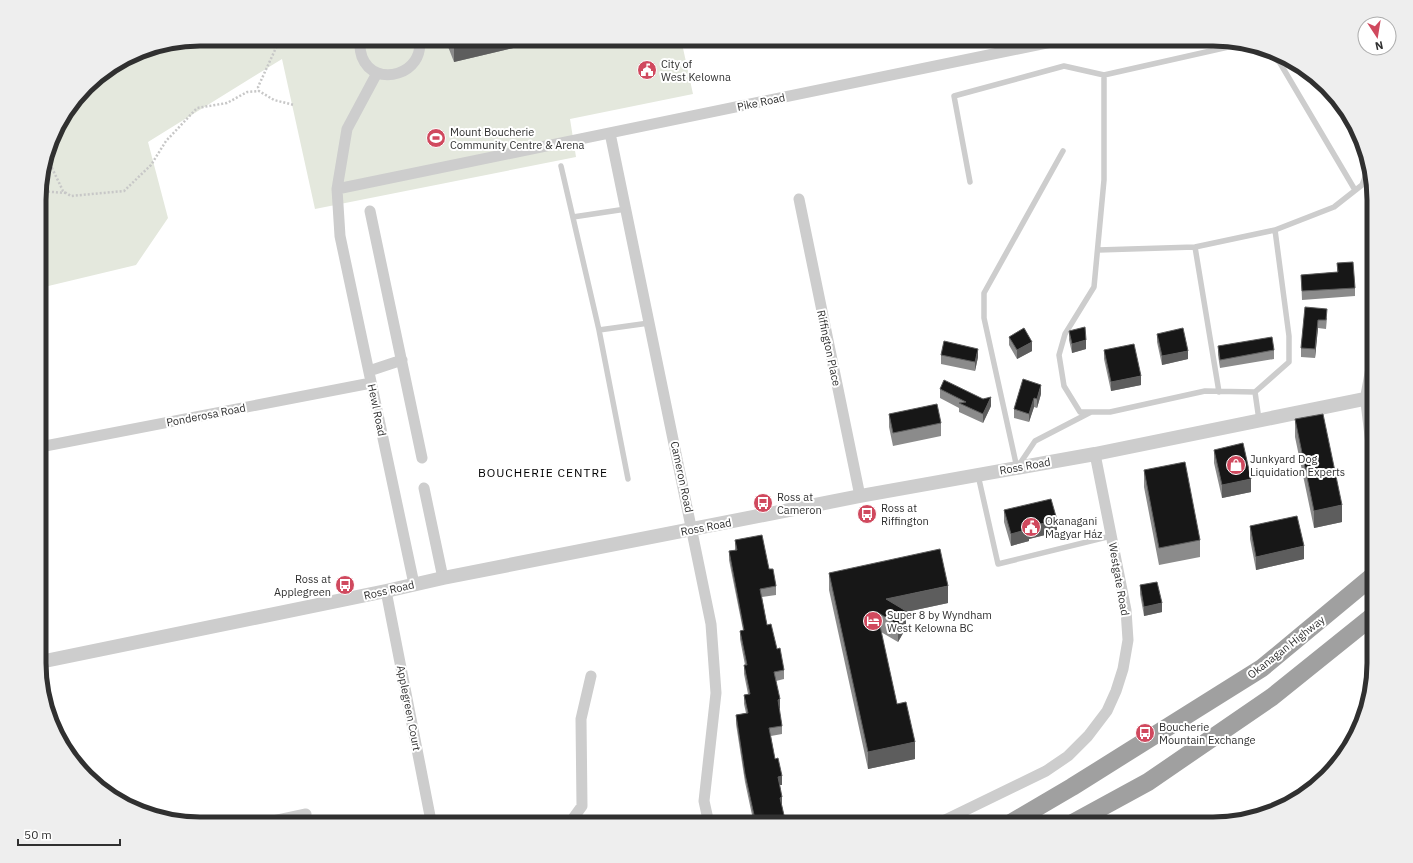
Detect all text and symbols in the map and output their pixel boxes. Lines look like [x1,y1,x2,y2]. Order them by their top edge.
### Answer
north arrow [1357,16,1397,56]
text: N [1374,38,1384,53]
place label: City of West Kelowna [661,57,731,84]
public building icon: City of West Kelowna [636,59,658,81]
street label: Pike Road [736,90,786,114]
place label: Mount Boucherie Community Centre & Arena [450,125,585,152]
sports icon: Mount Boucherie Community Centre & Arena [425,127,447,149]
street label: Riffington Place [814,309,844,387]
street label: Hewl Road [365,383,389,437]
street label: Ponderosa Road [165,400,247,430]
street label: Cameron Road [668,440,696,514]
place label: Junkyard Dog Liquidation Experts [1250,452,1345,479]
shop icon: Junkyard Dog Liquidation Experts [1225,454,1247,476]
street label: Ross Road [998,455,1052,477]
district label: BOUCHERIE CENTRE [478,465,608,480]
place label: Ross at Cameron [777,490,822,517]
bus stop icon: Ross at Cameron [752,492,774,514]
place label: Ross at Riffington [881,501,929,528]
bus stop icon: Ross at Riffington [856,503,878,525]
place label: Okanagani Magyar Ház [1045,514,1102,541]
street label: Ross Road [679,515,733,539]
public building icon: Okanagani Magyar Ház [1020,516,1042,538]
street label: Westgate Road [1106,541,1132,617]
place label: Ross at Applegreen [274,572,331,599]
bus stop icon: Ross at Applegreen [334,574,356,596]
street label: Ross Road [362,577,416,603]
place label: Super 8 by Wyndham West Kelowna BC [887,608,992,635]
hotel icon: Super 8 by Wyndham West Kelowna BC [862,610,884,632]
street label: Okanagan Highway [1245,612,1328,682]
street label: Applegreen Court [394,664,424,752]
place label: Boucherie Mountain Exchange [1159,720,1255,747]
bus stop icon: Boucherie Mountain Exchange [1134,722,1156,744]
scale bar [18,821,120,847]
text: 50 m [24,827,52,842]

